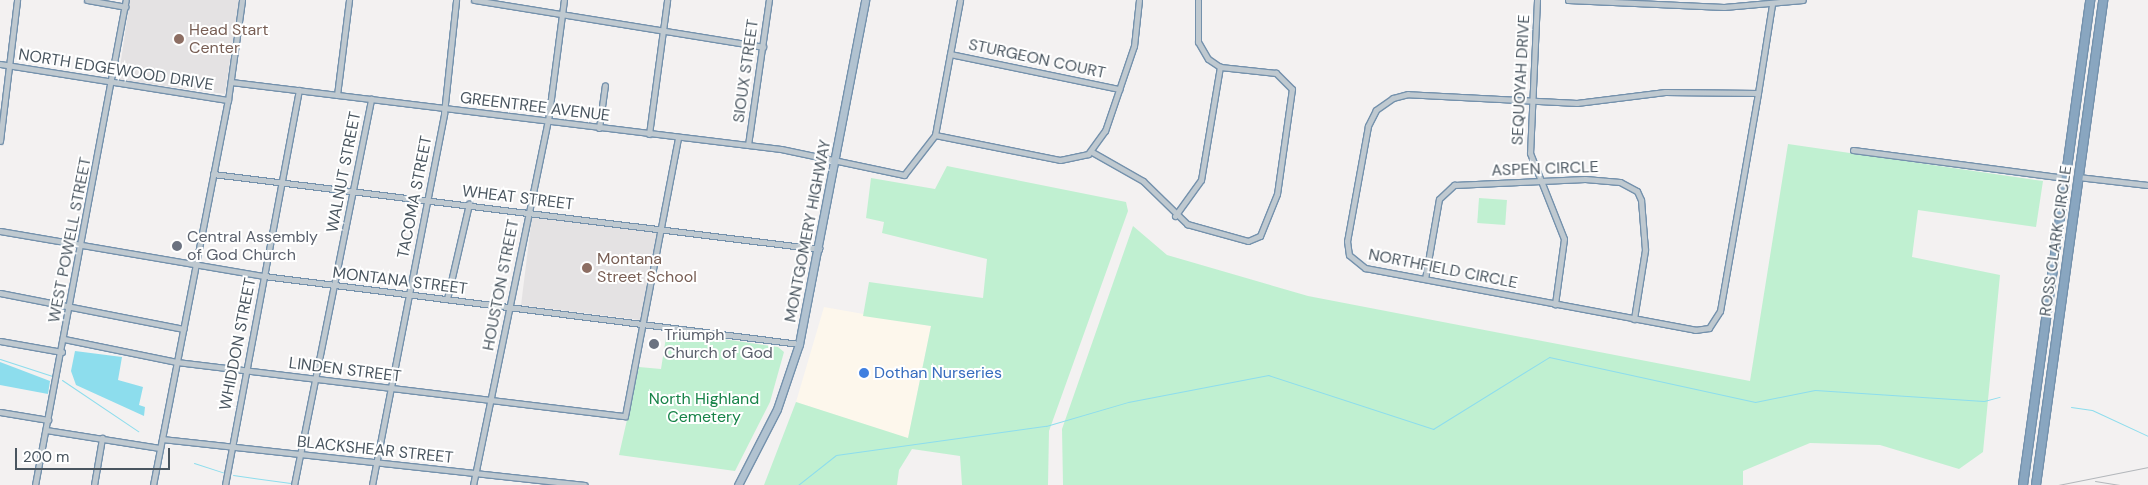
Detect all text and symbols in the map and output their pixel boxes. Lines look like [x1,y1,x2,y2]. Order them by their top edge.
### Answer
street label: SEQUOYAH DRIVE [1508,14,1534,146]
street label: SIOUX STREET [729,18,763,124]
place label: Head Start Center [189,20,268,58]
marker: Head Start Center [173,33,185,45]
street label: STURGEON COURT [967,35,1107,83]
street label: NORTH EDGEWOOD DRIVE [17,45,215,95]
street label: GREENTREE AVENUE [459,88,611,126]
street label: WALNUT STREET [323,110,365,234]
street label: TACOMA STREET [394,134,436,260]
street label: MONTGOMERY HIGHWAY [781,138,835,324]
street label: WEST POWELL STREET [45,156,95,324]
street label: ASPEN CIRCLE [1491,158,1599,180]
street label: ROSS CLARK CIRCLE [2036,164,2076,318]
street label: WHEAT STREET [461,182,575,214]
street label: HOUSTON STREET [479,218,523,352]
place label: Central Assembly of God Church [187,227,318,265]
marker: Central Assembly of God Church [171,240,183,252]
street label: NORTHFIELD CIRCLE [1367,245,1519,293]
place label: Montana Street School [597,249,697,287]
marker: Montana Street School [581,262,593,274]
street label: MONTANA STREET [331,263,469,299]
street label: WHIDDON STREET [216,276,260,412]
place label: Triumph Church of God [664,325,773,363]
marker: Triumph Church of God [648,338,660,350]
street label: LINDEN STREET [288,354,402,386]
place label: Dothan Nurseries [874,363,1002,383]
marker: Dothan Nurseries [858,367,870,379]
park label: North Highland Cemetery [649,389,759,427]
street label: BLACKSHEAR STREET [296,432,454,468]
scale bar [18,438,172,470]
text: 200 m [23,447,69,467]

